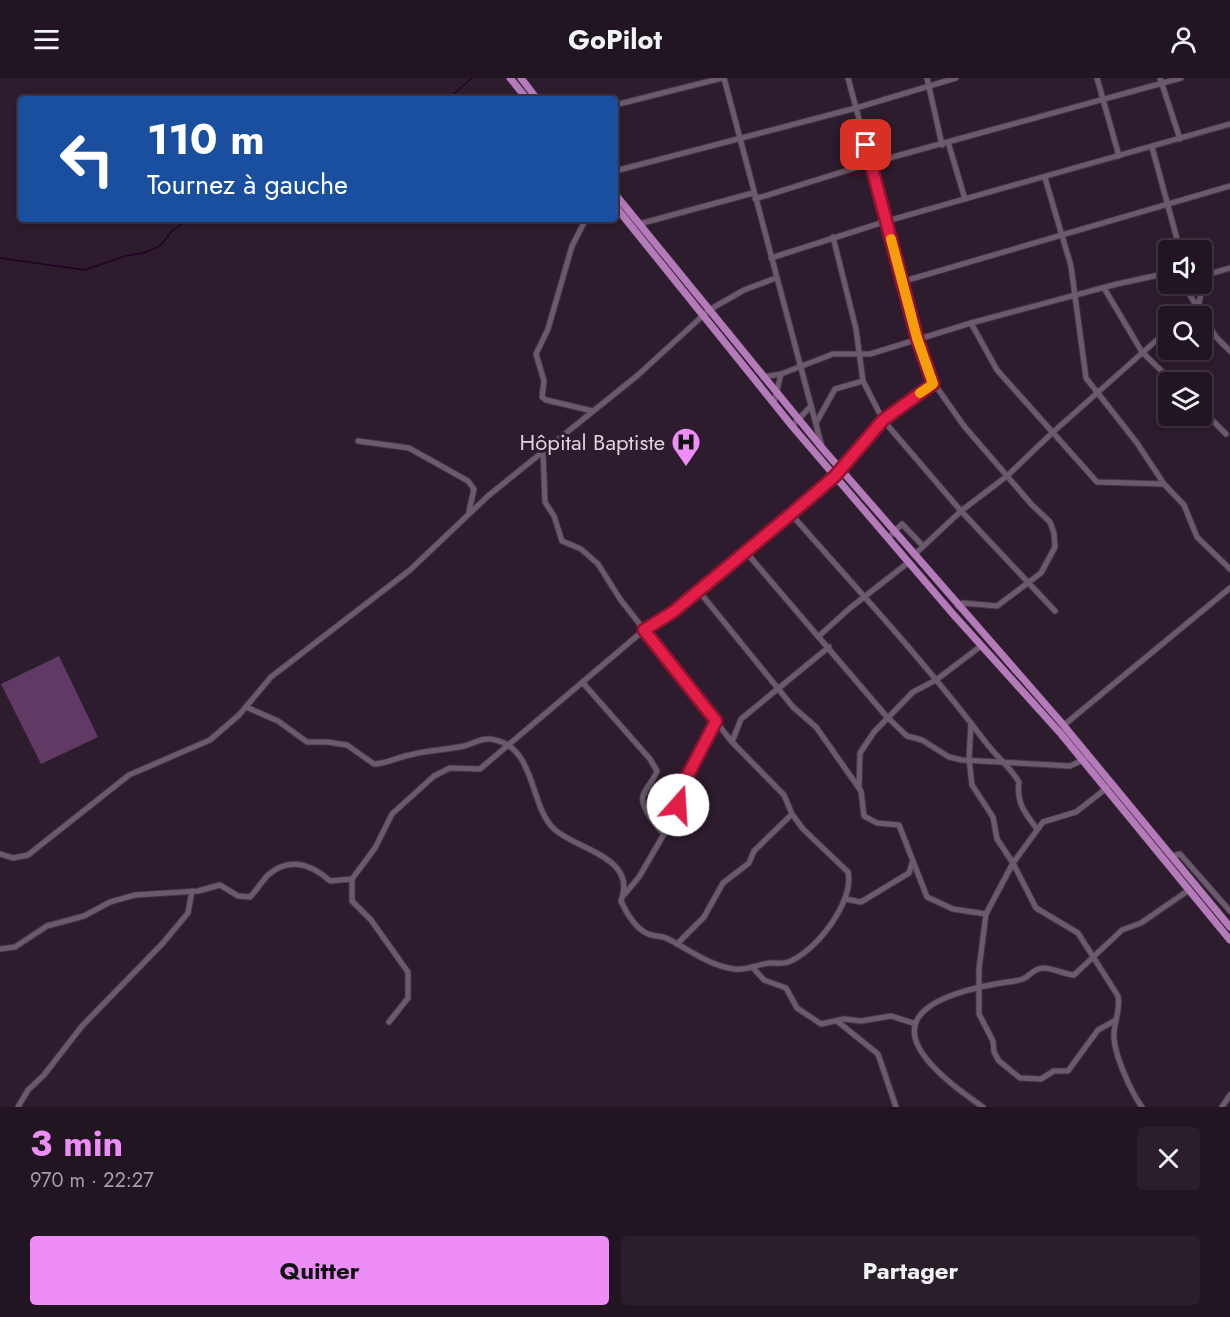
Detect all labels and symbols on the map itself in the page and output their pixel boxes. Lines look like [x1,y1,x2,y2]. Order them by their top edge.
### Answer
pin [840,119,891,170]
place label: Hôpital Baptiste [520,426,665,458]
hospital icon: Hôpital Baptiste [670,426,702,468]
position arrow [646,773,710,837]

